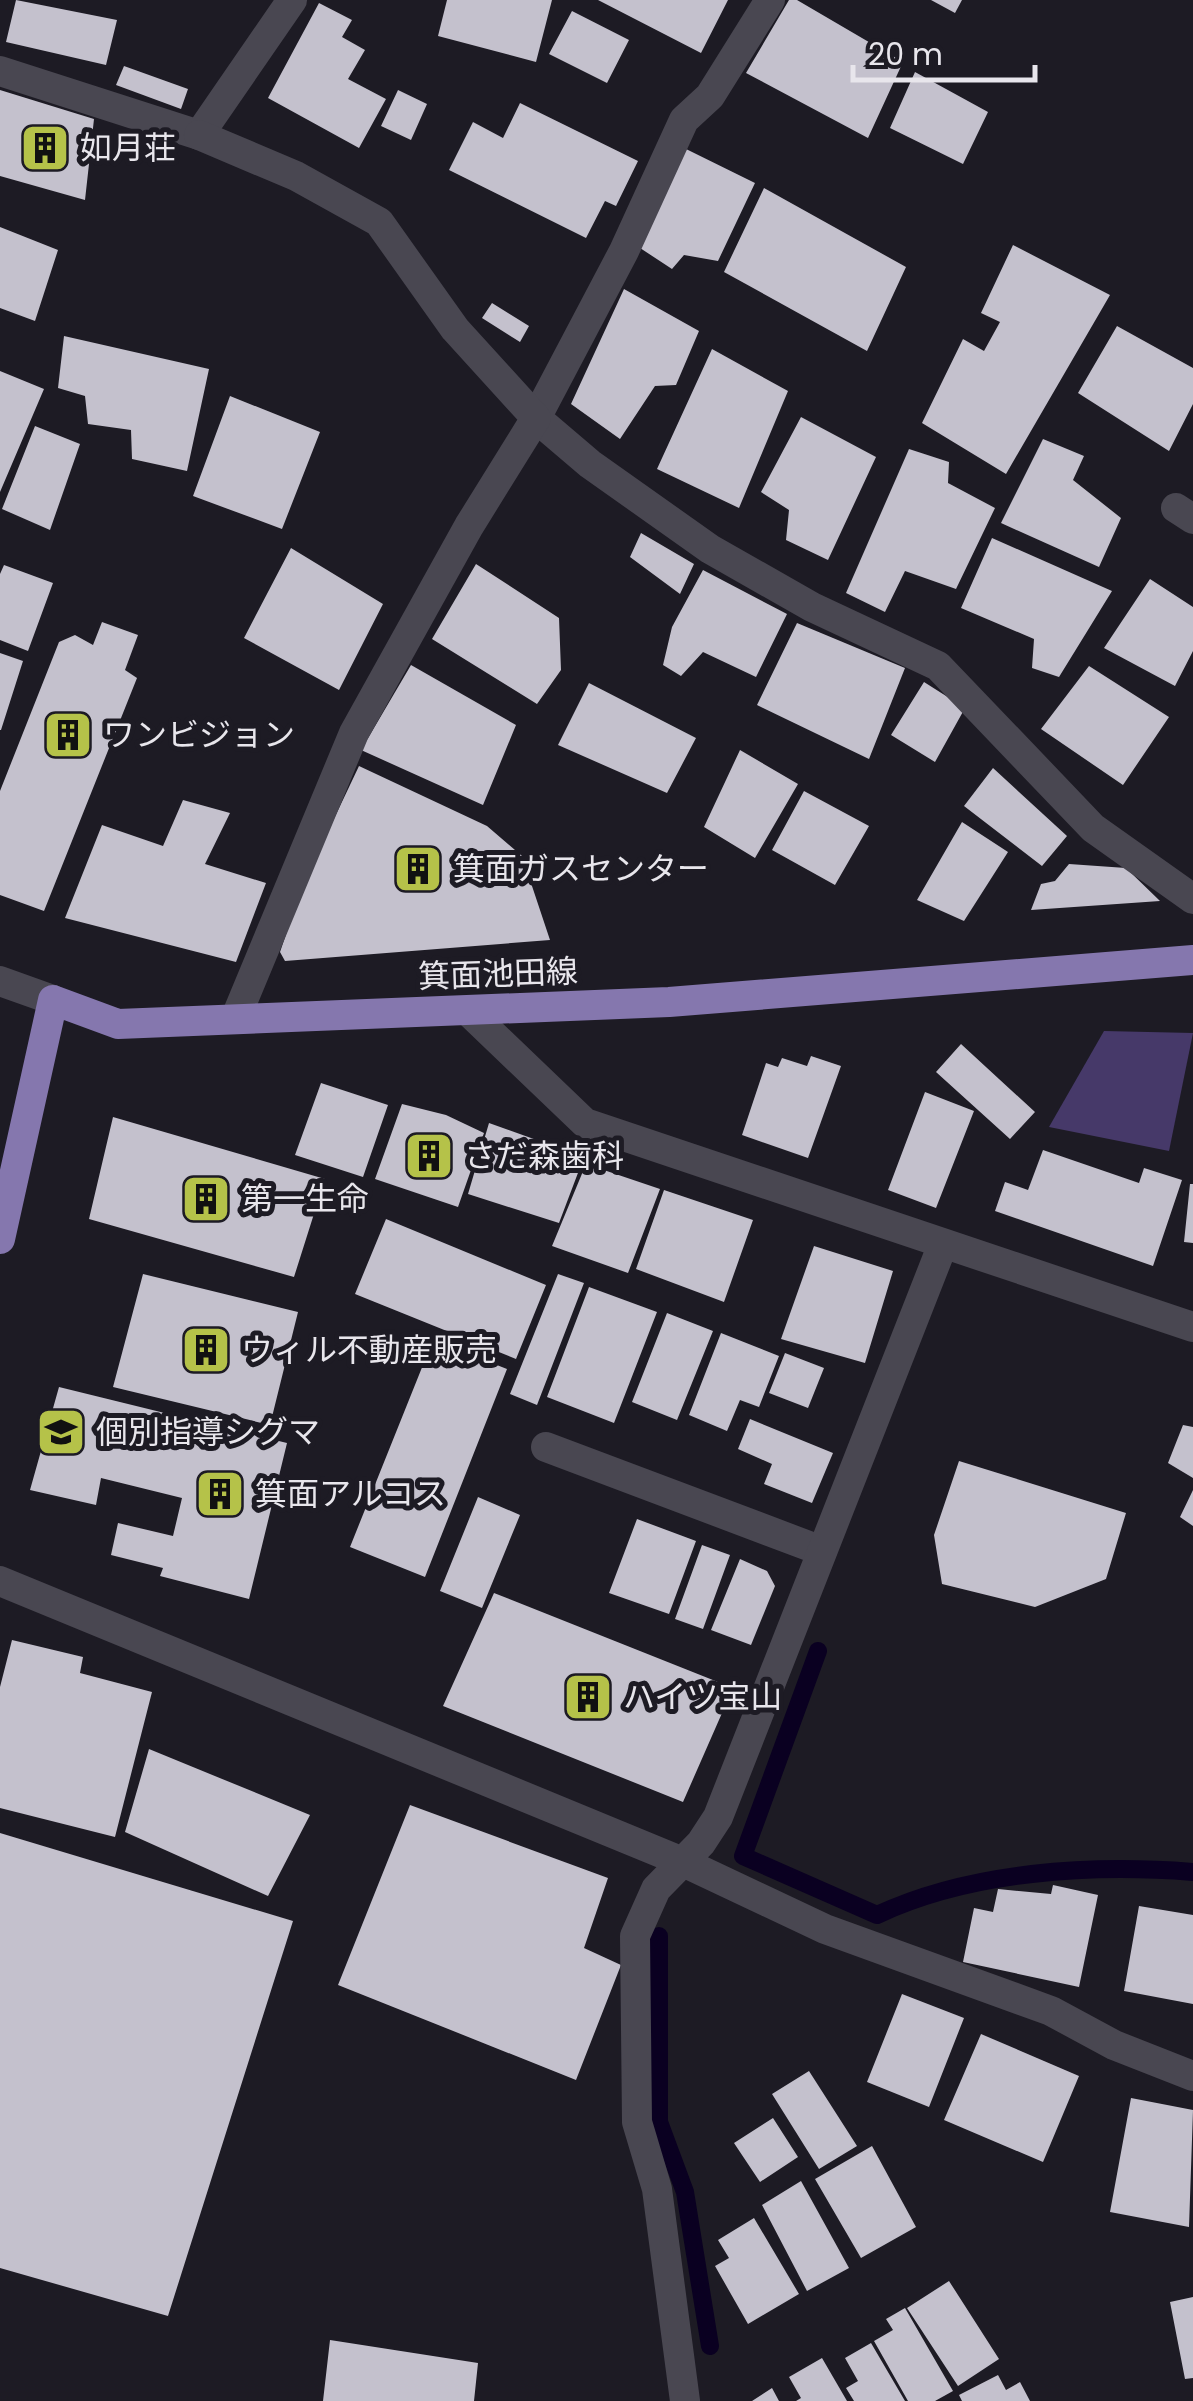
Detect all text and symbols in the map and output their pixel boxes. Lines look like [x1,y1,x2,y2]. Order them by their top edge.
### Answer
scale bar [853,20,1036,82]
text: 20 m [868,33,943,76]
building icon: 如月荘 [19,122,71,174]
place label: 如月荘 [80,125,176,170]
building icon: ワンビジョン [42,709,94,761]
place label: ワンビジョン [103,712,295,757]
building icon: 箕面ガスセンター [392,843,444,895]
place label: 箕面ガスセンター [453,846,709,891]
street label: 箕面池田線 [417,948,579,999]
building icon: さだ森歯科 [403,1130,455,1182]
place label: さだ森歯科 [464,1133,624,1178]
building icon: 第一生命 [180,1173,232,1225]
place label: 第一生命 [241,1176,369,1221]
building icon: ウィル不動産販売 [180,1324,232,1376]
place label: ウィル不動産販売 [241,1327,497,1372]
school or university icon: 個別指導シグマ [35,1406,87,1458]
place label: 個別指導シグマ [96,1409,320,1454]
building icon: 箕面アルコス [194,1468,246,1520]
place label: 箕面アルコス [255,1471,446,1516]
building icon: ハイツ宝山 [562,1671,614,1723]
place label: ハイツ宝山 [623,1674,782,1719]

